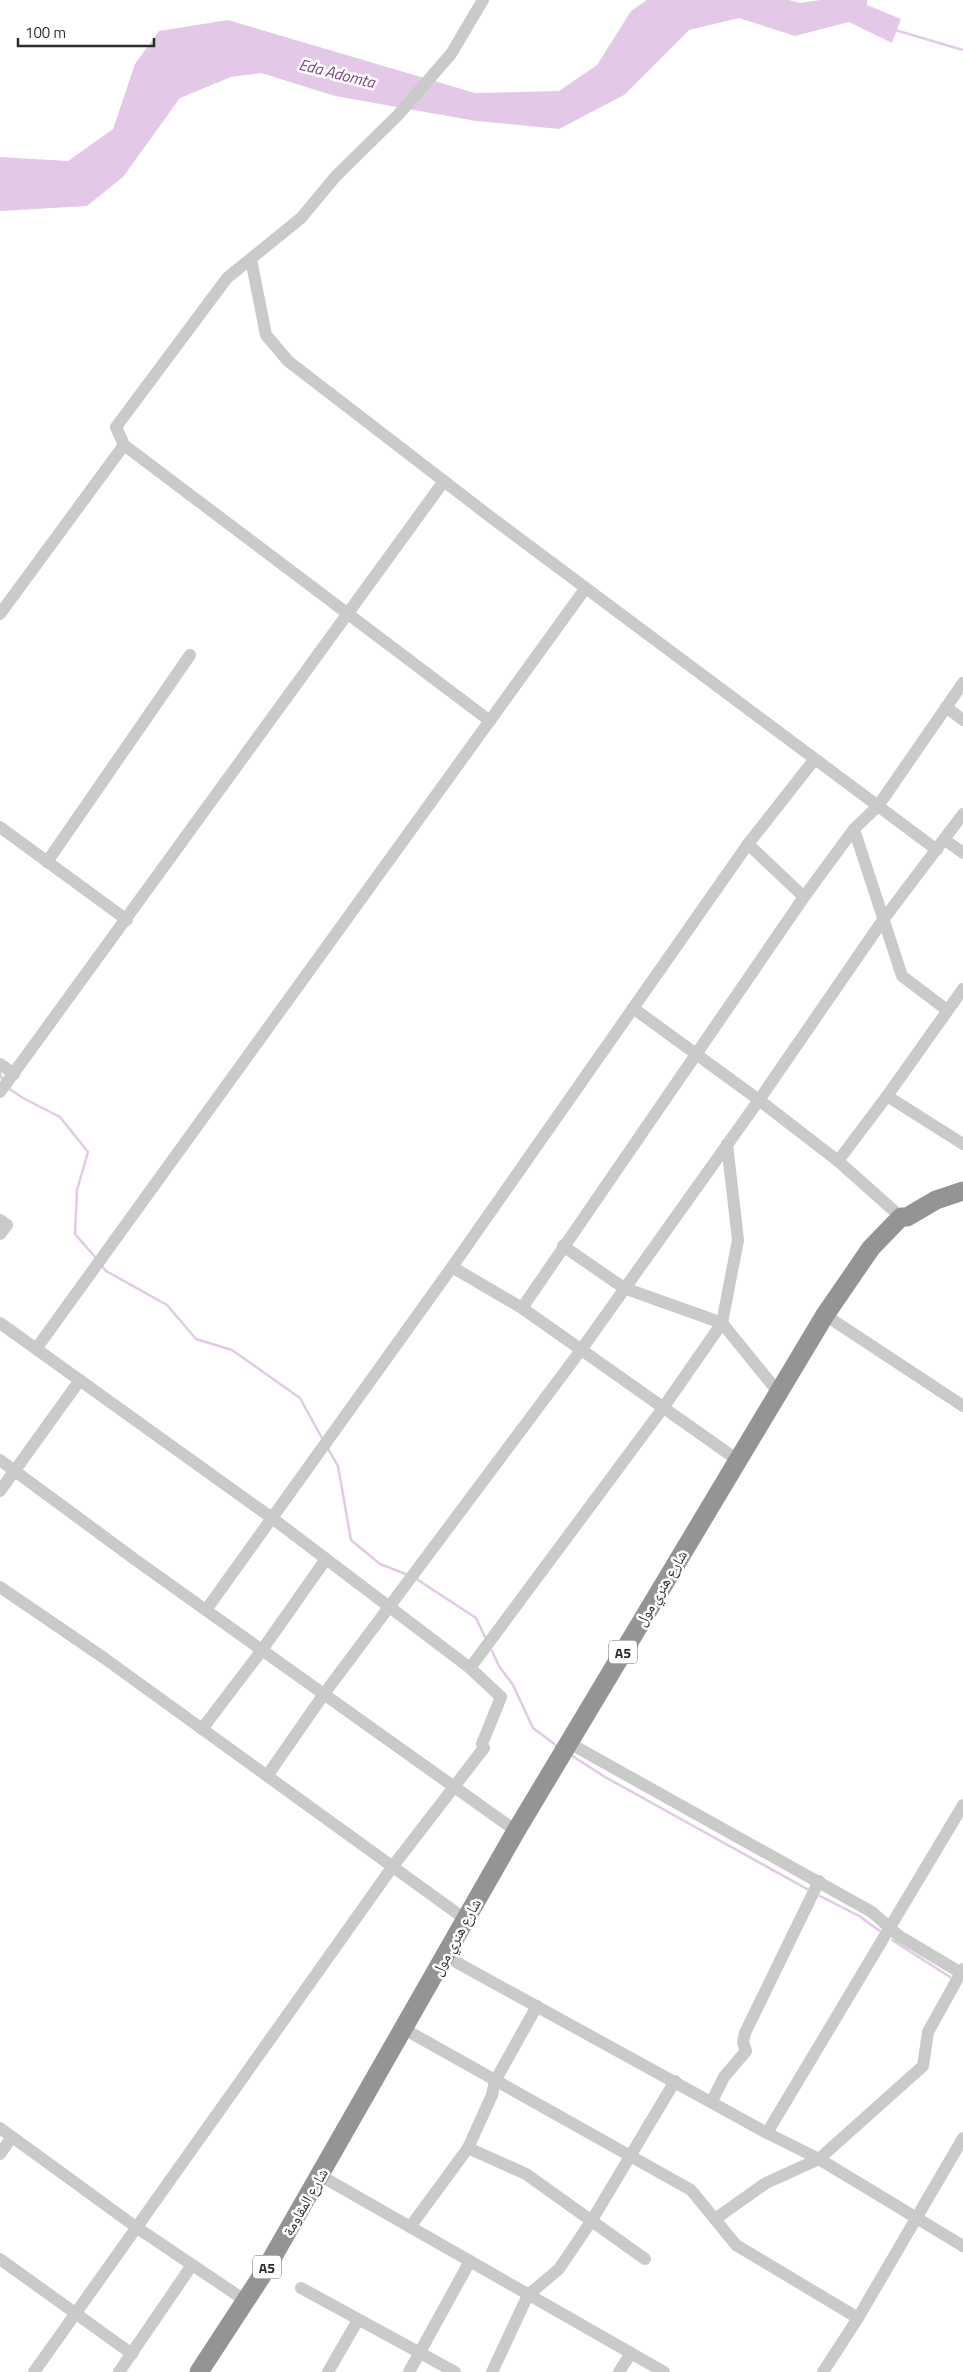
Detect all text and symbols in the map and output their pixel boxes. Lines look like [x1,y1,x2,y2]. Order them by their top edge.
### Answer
scale bar [18,15,154,47]
text: 100 m [25,21,66,44]
water label: Eda Adomta [296,52,378,94]
street label: شارع هنري مول [629,1545,694,1631]
road number: A5 [609,1640,637,1664]
street label: شارع هنري مول [425,1894,487,1980]
street label: شارع المقاومة [276,2164,334,2240]
road number: A5 [253,2256,281,2278]

